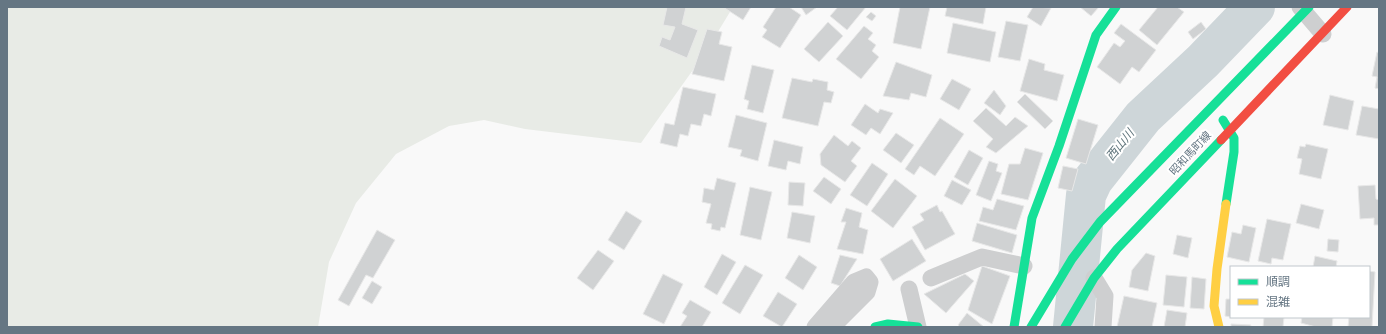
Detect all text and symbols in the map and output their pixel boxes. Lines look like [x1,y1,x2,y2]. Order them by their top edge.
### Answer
water label: 西山川 [1103,125,1138,163]
street label: 昭和馬町線 [1167,129,1214,178]
legend [1230,266,1370,318]
text: 順調 [1266,275,1290,289]
text: 混雑 [1266,295,1290,309]

